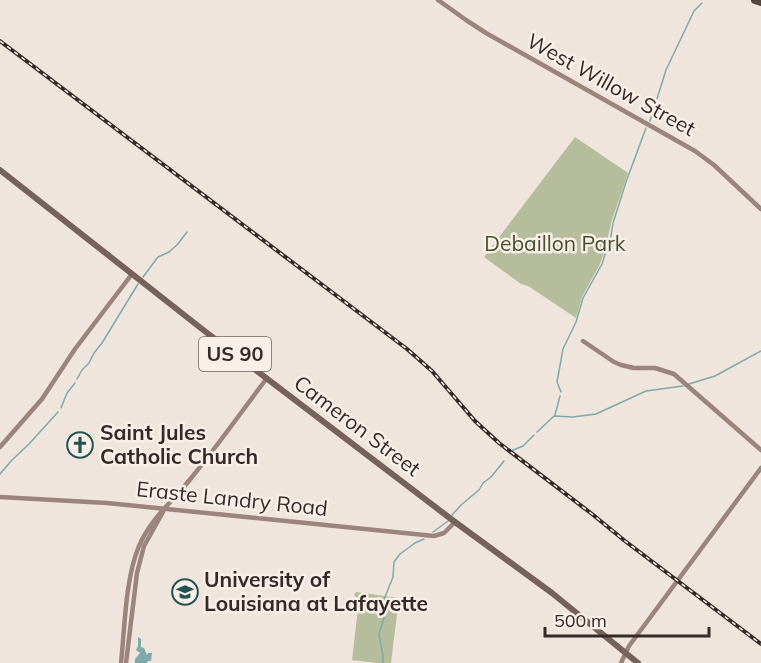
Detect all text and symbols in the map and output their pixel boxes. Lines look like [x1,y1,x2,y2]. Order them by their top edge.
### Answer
street label: West Willow Street [523,27,700,141]
park label: Debaillon Park [484,230,626,256]
road number: US 90 [199,337,271,371]
street label: Cameron Street [289,369,426,481]
place label: Saint Jules Catholic Church [100,419,258,469]
church icon: Saint Jules Catholic Church [65,430,95,460]
street label: Eraste Landry Road [135,475,329,521]
place label: University of Louisiana at Lafayette [204,566,428,616]
school or university icon: University of Louisiana at Lafayette [170,577,200,607]
scale bar [545,600,708,638]
text: 500 m [554,609,607,632]

